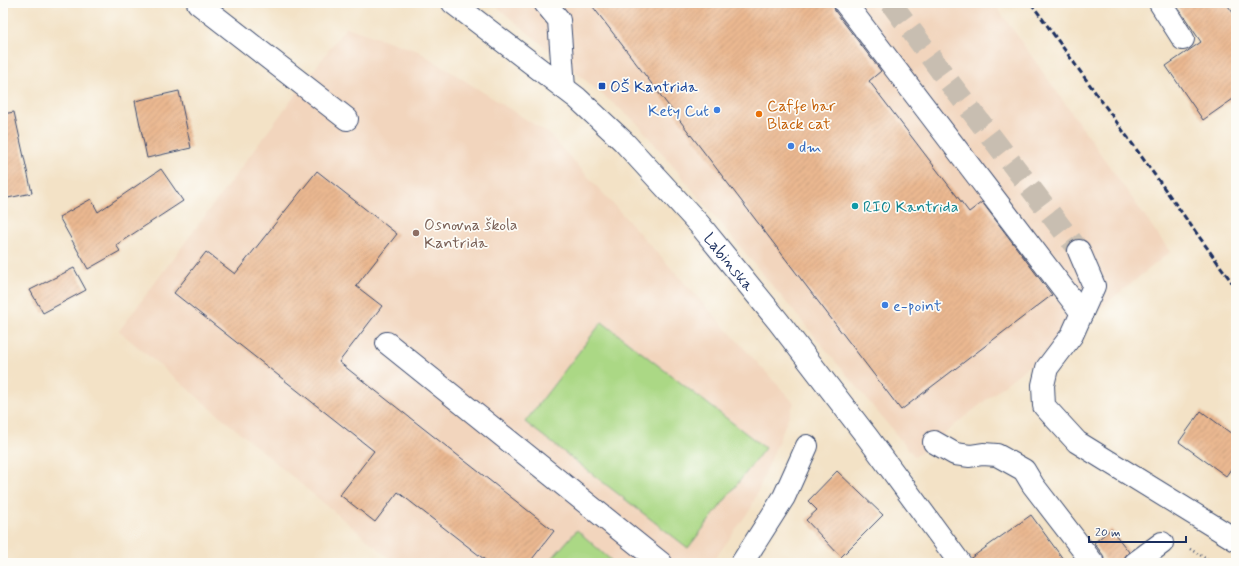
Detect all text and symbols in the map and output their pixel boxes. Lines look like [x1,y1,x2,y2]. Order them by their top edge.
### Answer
place label: OŠ Kantrida [610,77,698,98]
marker: OŠ Kantrida [597,81,607,91]
place label: Caffe bar Black cat [767,96,836,135]
place label: Kety Cut [648,101,709,122]
marker: Kety Cut [712,105,722,115]
marker: Caffe bar Black cat [754,109,764,119]
place label: dm [799,137,822,158]
marker: dm [786,141,796,151]
place label: RIO Kantrida [863,197,959,218]
marker: RIO Kantrida [850,201,860,211]
place label: Osnovna škola Kantrida [424,215,518,254]
marker: Osnovna škola Kantrida [411,228,421,238]
street label: Labinska [698,229,759,296]
place label: e-point [893,296,942,317]
marker: e-point [880,300,890,310]
scale bar [1089,518,1186,544]
text: 20 m [1095,525,1121,541]

